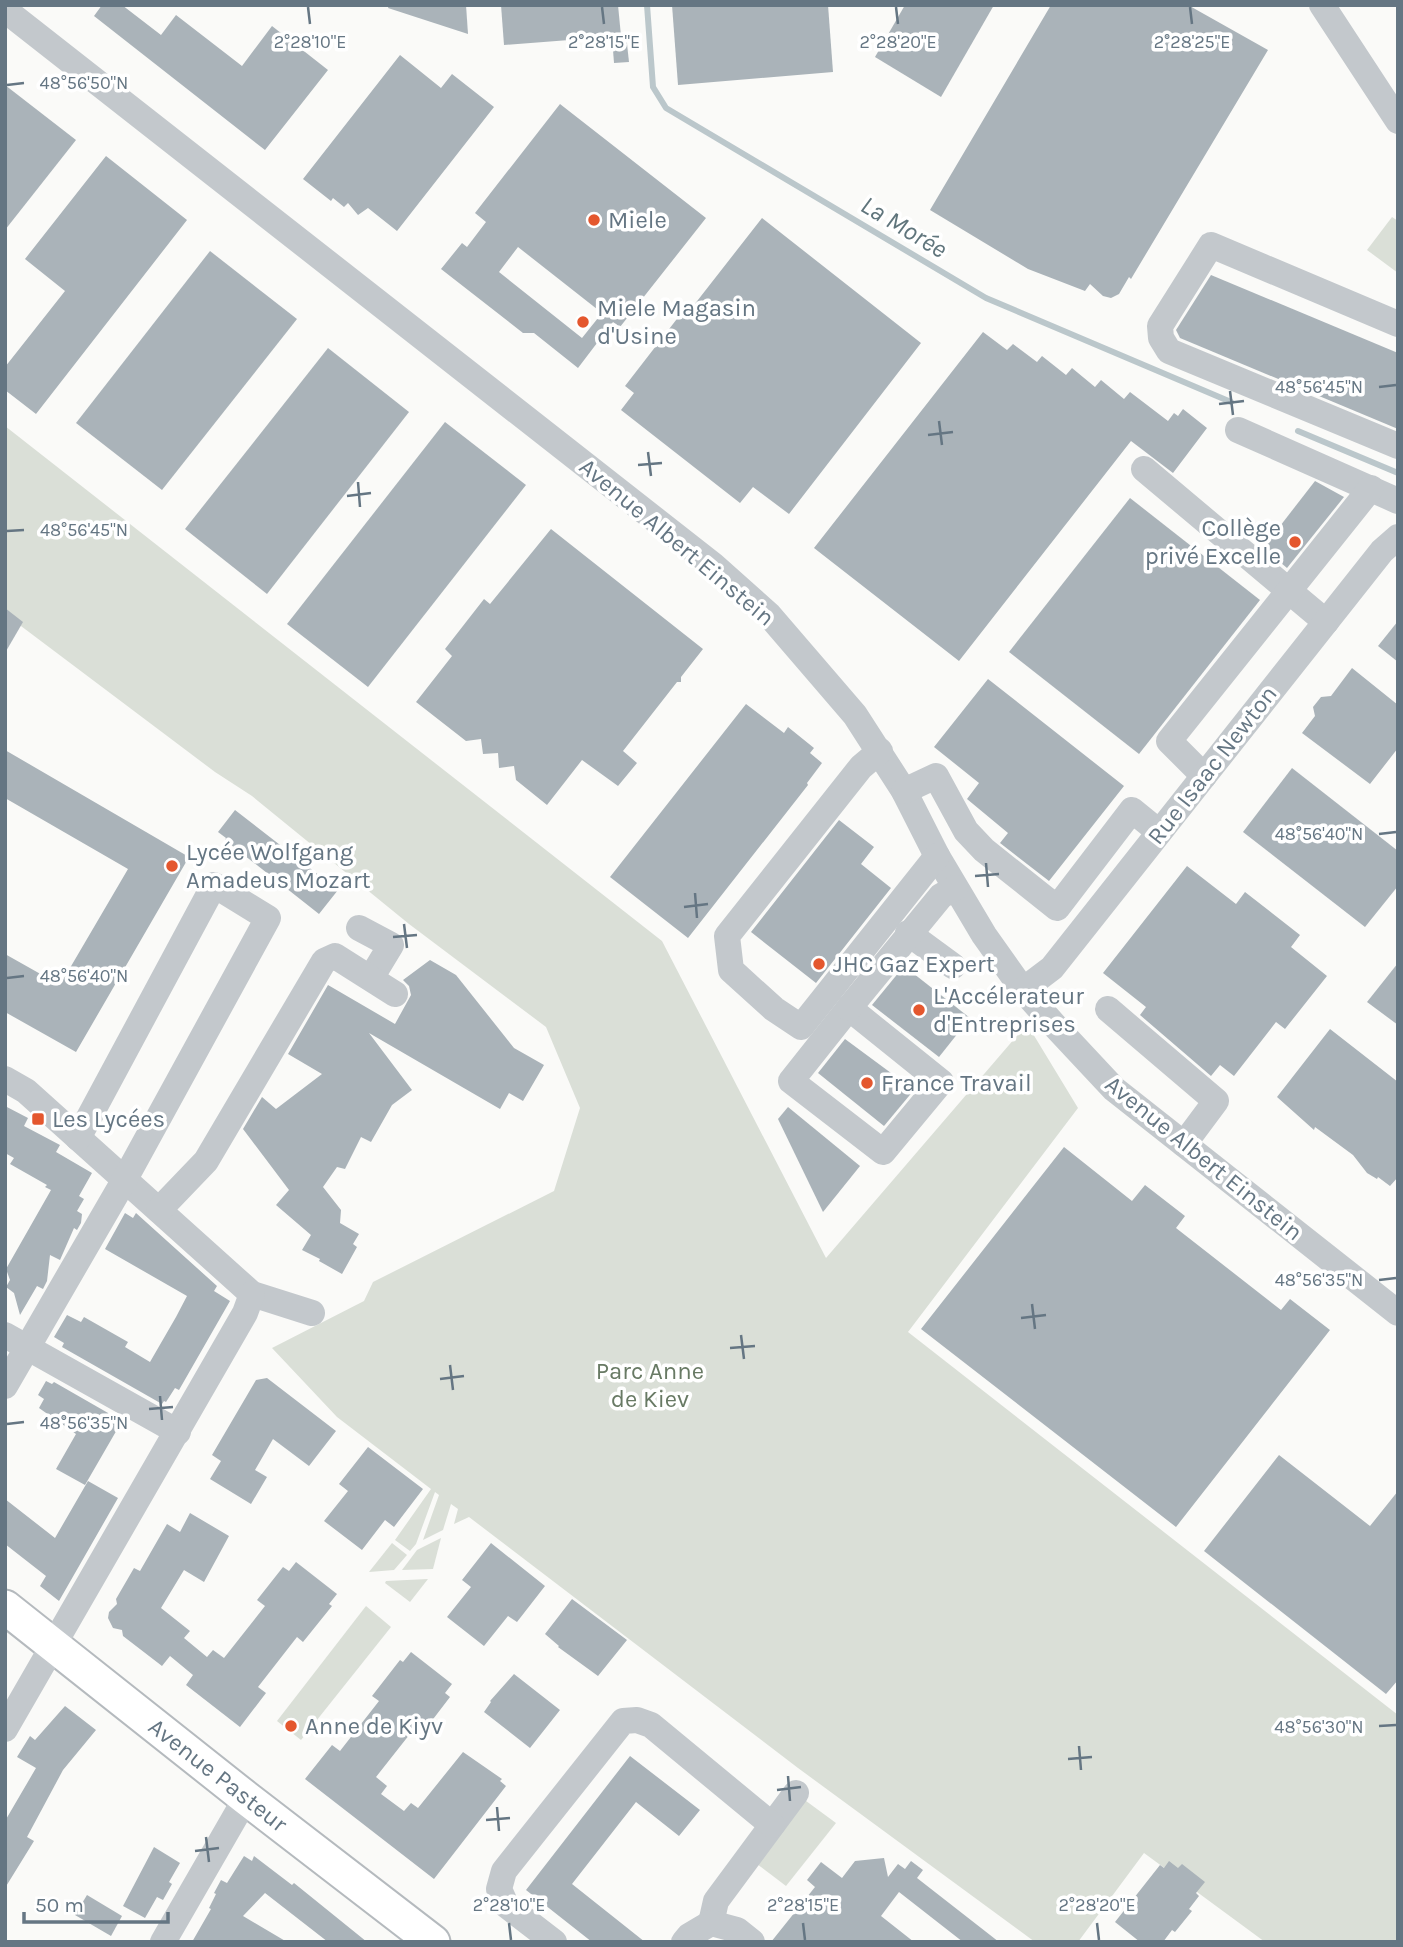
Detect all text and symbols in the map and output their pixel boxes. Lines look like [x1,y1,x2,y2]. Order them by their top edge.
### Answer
text: 2°28'10"E [274,31,346,53]
text: 2°28'15"E [568,31,640,53]
text: 2°28'20"E [859,31,937,53]
text: 2°28'25"E [1154,31,1230,53]
text: 48°56'50"N [40,72,128,94]
water label: La Morée [855,189,953,265]
place label: Miele [608,206,667,234]
marker: Miele [586,212,602,228]
place label: Miele Magasin d'Usine [597,294,756,350]
marker: Miele Magasin d'Usine [575,314,591,330]
text: 48°56'45"N [1275,376,1363,398]
street label: Avenue Albert Einstein [574,452,780,632]
place label: Collège privé Excelle [1145,514,1281,570]
text: 48°56'45"N [40,519,128,541]
marker: Collège privé Excelle [1287,534,1303,550]
street label: Rue Isaac Newton [1141,680,1283,850]
text: 48°56'40"N [1275,823,1363,845]
place label: Lycée Wolfgang Amadeus Mozart [186,838,371,894]
marker: Lycée Wolfgang Amadeus Mozart [164,858,180,874]
place label: JHC Gaz Expert [833,950,995,978]
marker: JHC Gaz Expert [811,956,827,972]
text: 48°56'40"N [40,965,128,987]
place label: L'Accélerateur d'Entreprises [933,982,1084,1038]
marker: L'Accélerateur d'Entreprises [911,1002,927,1018]
place label: France Travail [881,1069,1032,1097]
street label: Avenue Albert Einstein [1100,1070,1308,1246]
marker: France Travail [859,1075,875,1091]
place label: Les Lycées [52,1105,165,1133]
marker: Les Lycées [30,1111,46,1127]
text: 48°56'35"N [1275,1269,1363,1291]
park label: Parc Anne de Kiev [596,1357,704,1413]
text: 48°56'35"N [40,1412,128,1434]
street label: Avenue Pasteur [143,1712,293,1838]
place label: Anne de Kiyv [305,1712,443,1740]
text: 48°56'30"N [1274,1716,1364,1738]
marker: Anne de Kiyv [283,1718,299,1734]
scale bar [24,1881,168,1925]
text: 50 m [35,1893,84,1917]
text: 2°28'10"E [473,1894,545,1916]
text: 2°28'15"E [767,1894,839,1916]
text: 2°28'20"E [1058,1894,1136,1916]

